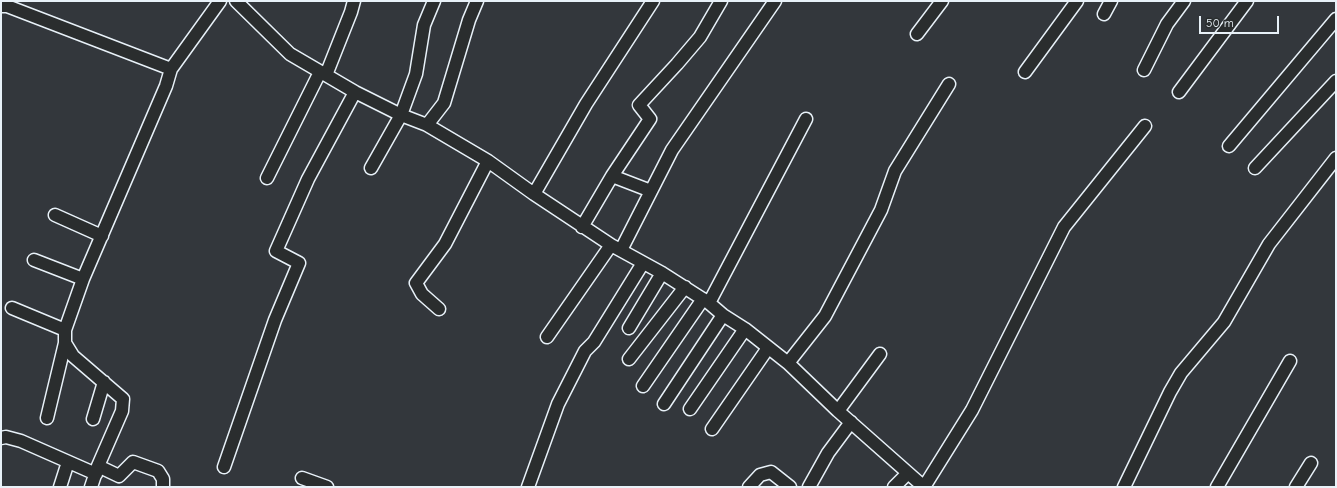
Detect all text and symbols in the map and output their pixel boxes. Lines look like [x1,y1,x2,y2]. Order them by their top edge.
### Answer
scale bar [1201,8,1281,34]
text: 50 m [1206,16,1234,30]

